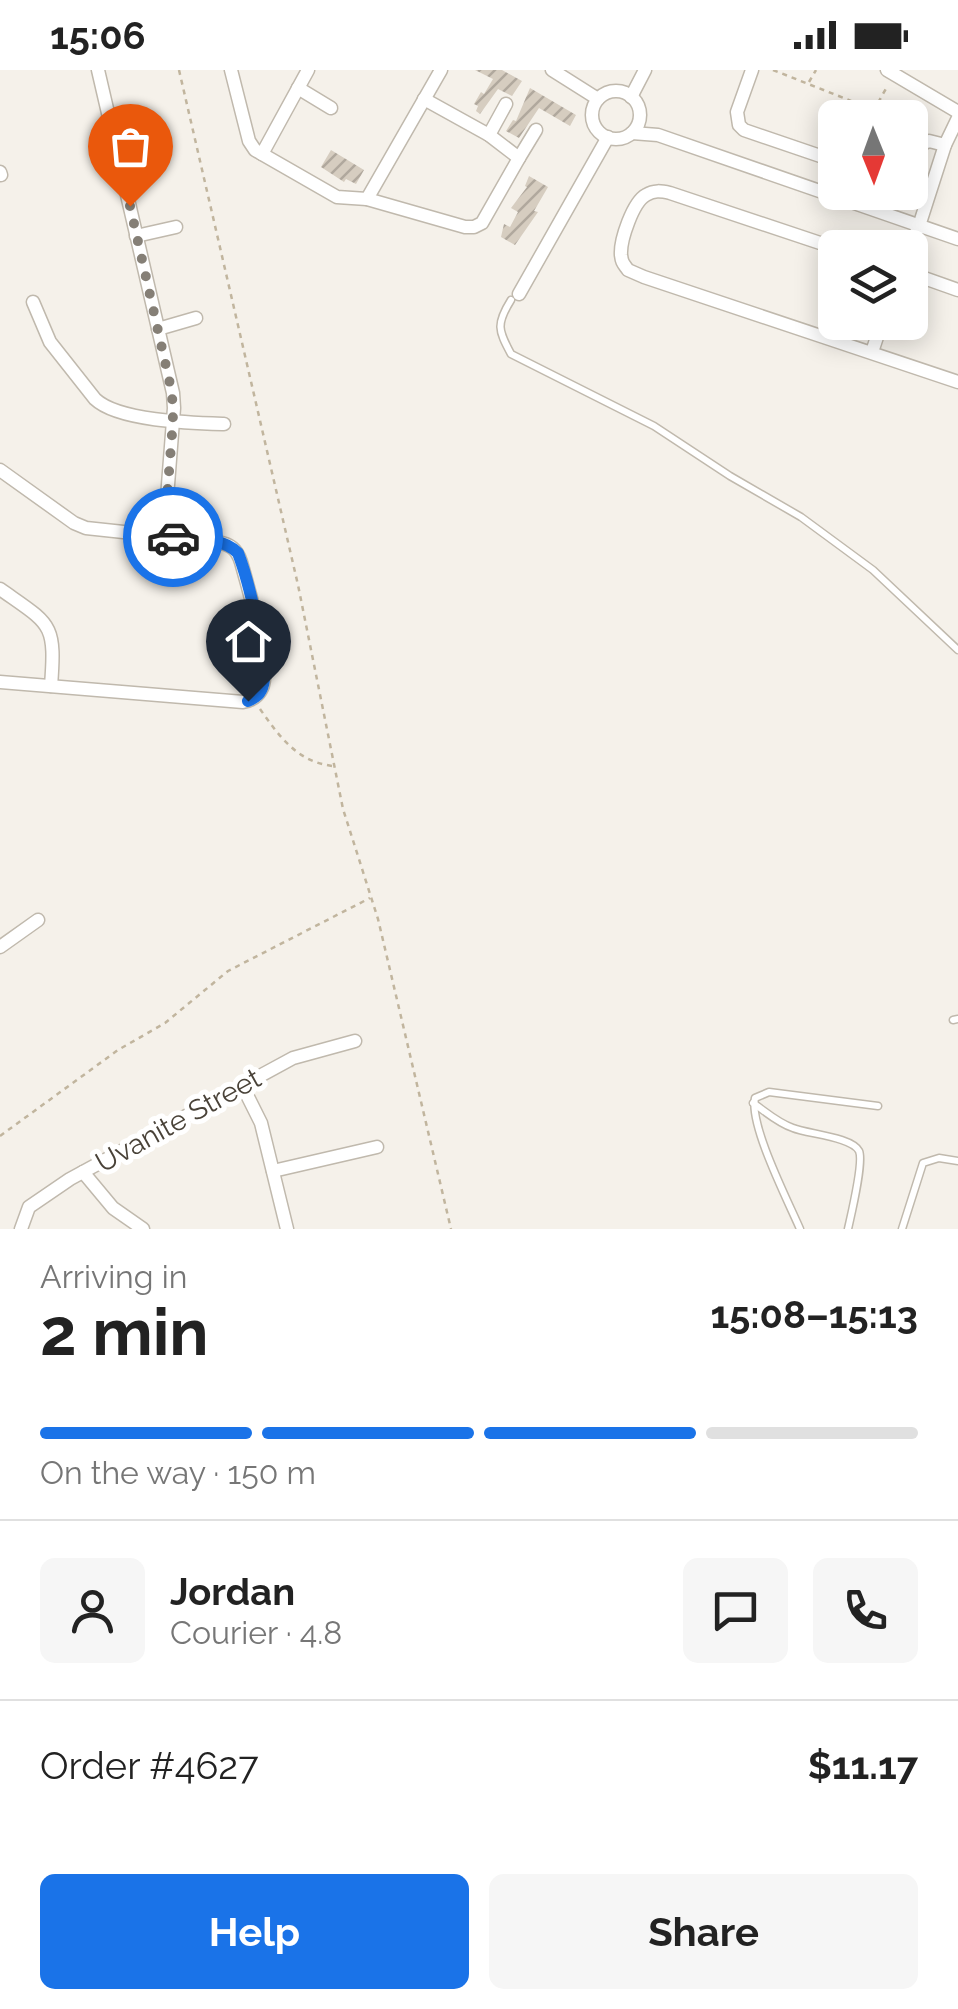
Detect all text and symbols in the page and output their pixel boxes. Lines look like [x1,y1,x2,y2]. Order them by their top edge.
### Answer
text: 15:06 [50,13,146,58]
north arrow [818,100,928,210]
map controls [818,100,928,340]
pin [88,104,173,207]
icon: bag [103,119,158,174]
button: layers [818,230,928,340]
courier [123,487,223,587]
icon: car [146,510,201,565]
pin [206,599,291,702]
icon: home [221,614,276,669]
street label: Uvanite Street [90,1061,267,1179]
text: Arriving in [40,1258,187,1295]
text: 15:08–15:13 [710,1292,918,1337]
text: 2 min [40,1294,209,1370]
text: On the way · 150 m [40,1454,316,1491]
button: person [40,1558,145,1663]
button: chat [683,1558,788,1663]
button: phone [813,1558,918,1663]
text: Jordan [170,1569,295,1614]
text: Courier · 4.8 [170,1614,342,1651]
text: Order #4627 [40,1743,258,1788]
text: $11.17 [808,1743,918,1788]
button: Help [40,1874,469,1989]
button: Share [489,1874,918,1989]

